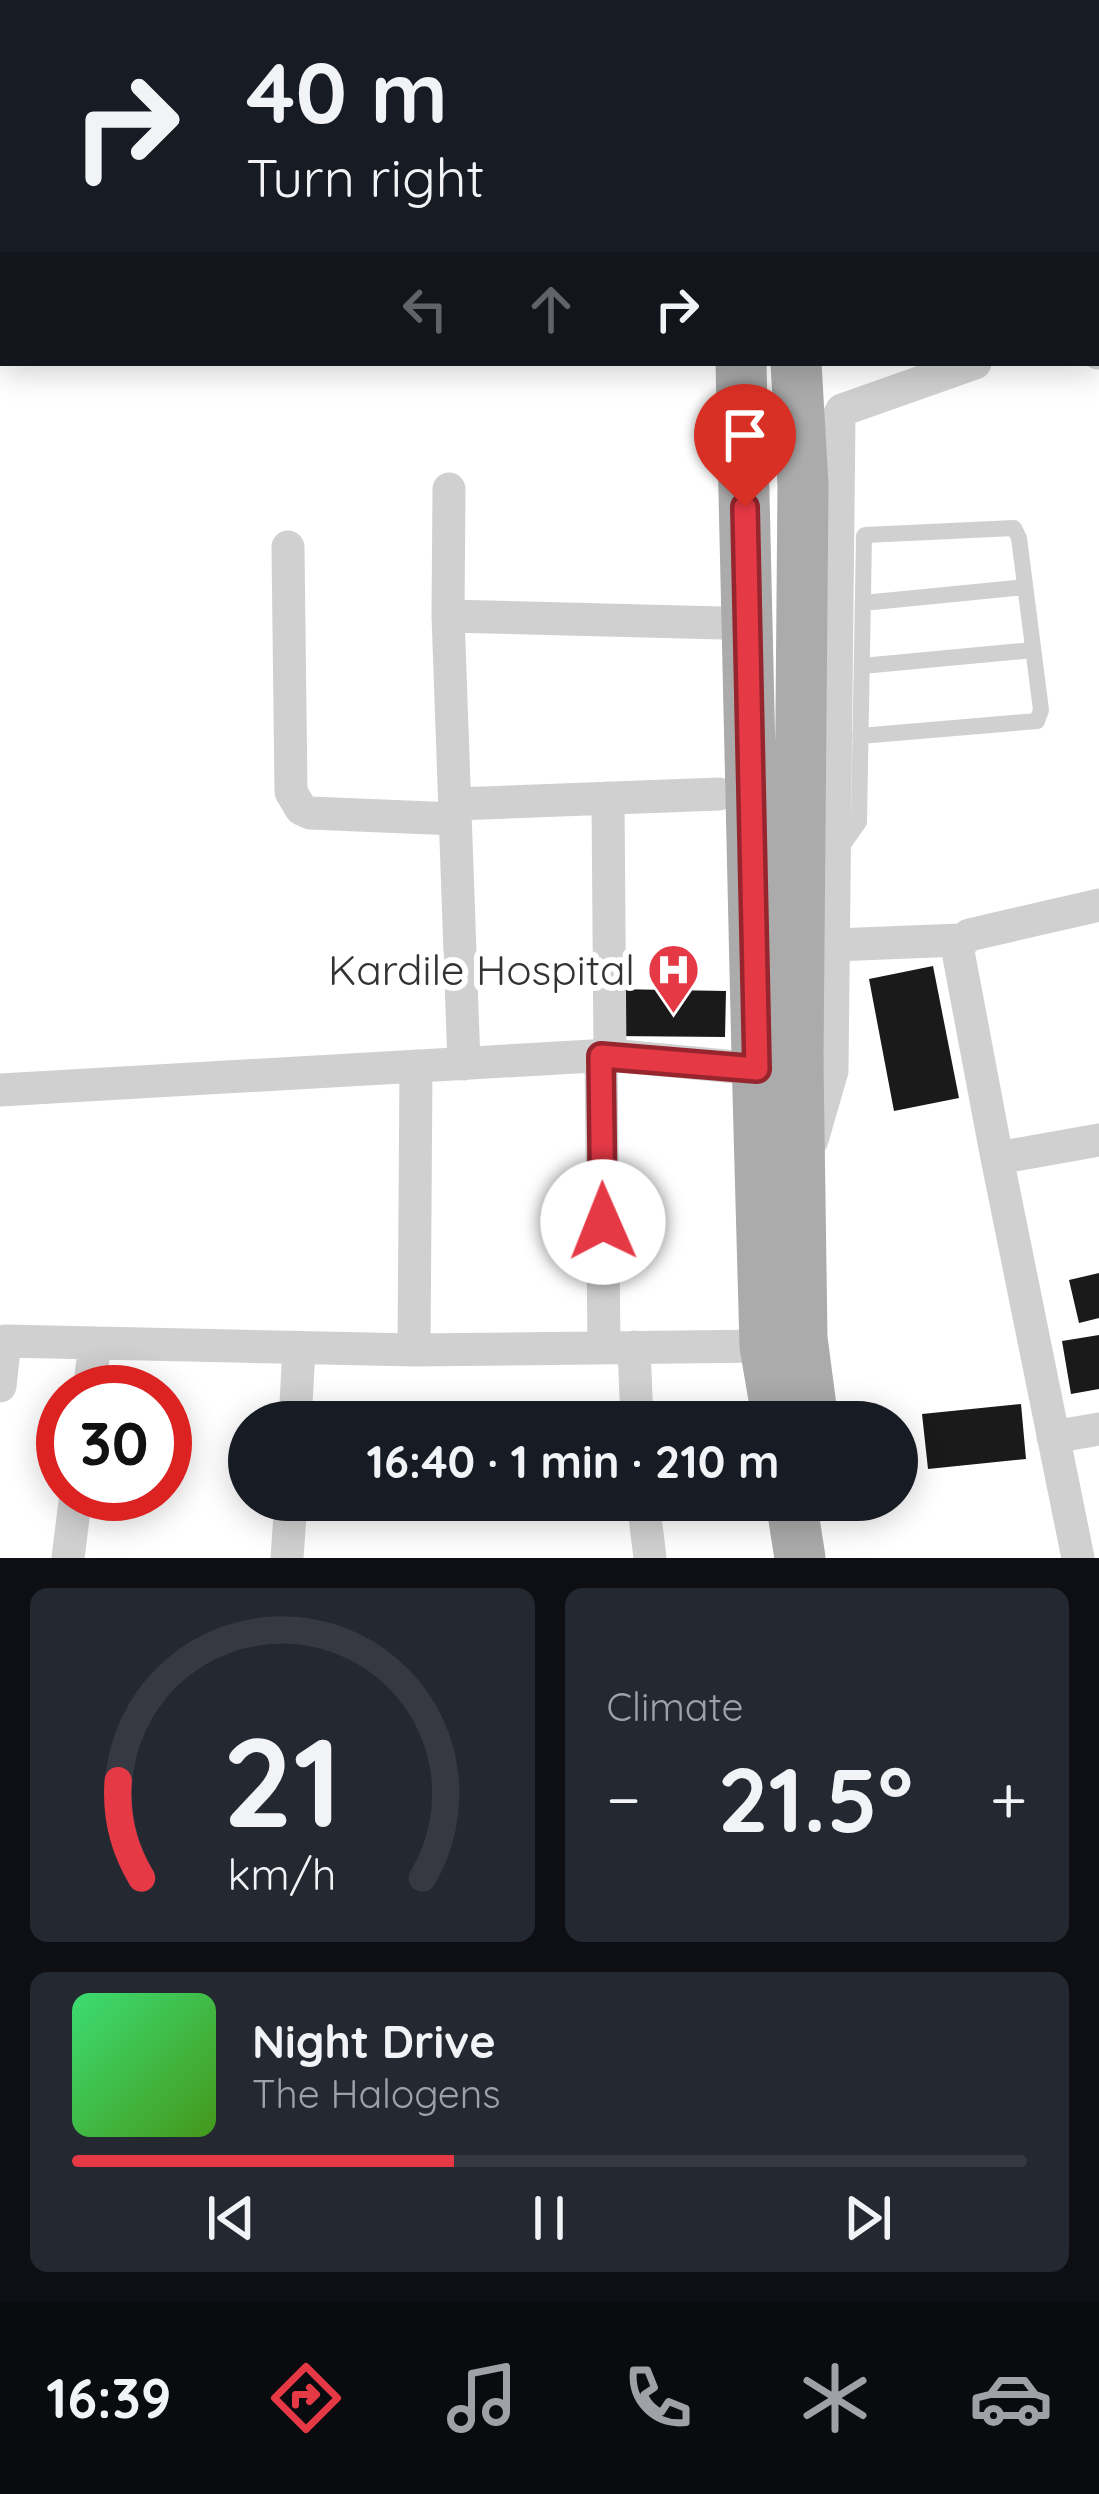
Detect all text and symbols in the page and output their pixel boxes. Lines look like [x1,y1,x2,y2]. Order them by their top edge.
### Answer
text: 40 m [246,39,448,144]
icon: right [48,48,204,204]
text: Turn right [246,143,485,211]
icon: left [392,276,458,342]
icon: ahead [518,276,584,342]
icon: right [644,276,710,342]
pin [694,384,796,507]
icon: arrive [712,402,778,468]
hospital icon: Kardile Hospital [646,942,702,1016]
place label: Kardile Hospital [328,943,635,996]
position arrow [540,1159,666,1285]
speed limit sign: 30 [36,1365,192,1521]
text: 16:40 · 1 min · 210 m [366,1433,780,1489]
text: Climate [607,1682,744,1731]
text: 21 [222,1702,342,1858]
text: 21.5° [717,1742,913,1855]
text: − [607,1757,641,1840]
text: + [990,1757,1027,1840]
text: km/h [228,1847,337,1901]
text: Night Drive [252,2013,496,2069]
text: The Halogens [252,2069,501,2118]
icon: previous [198,2185,264,2251]
icon: pause [516,2185,582,2251]
icon: next [835,2185,901,2251]
icon: directions [264,2356,348,2440]
icon: music [440,2356,524,2440]
icon: phone [616,2356,700,2440]
icon: climate [793,2356,877,2440]
icon: car [969,2356,1053,2440]
text: 16:39 [46,2364,171,2432]

